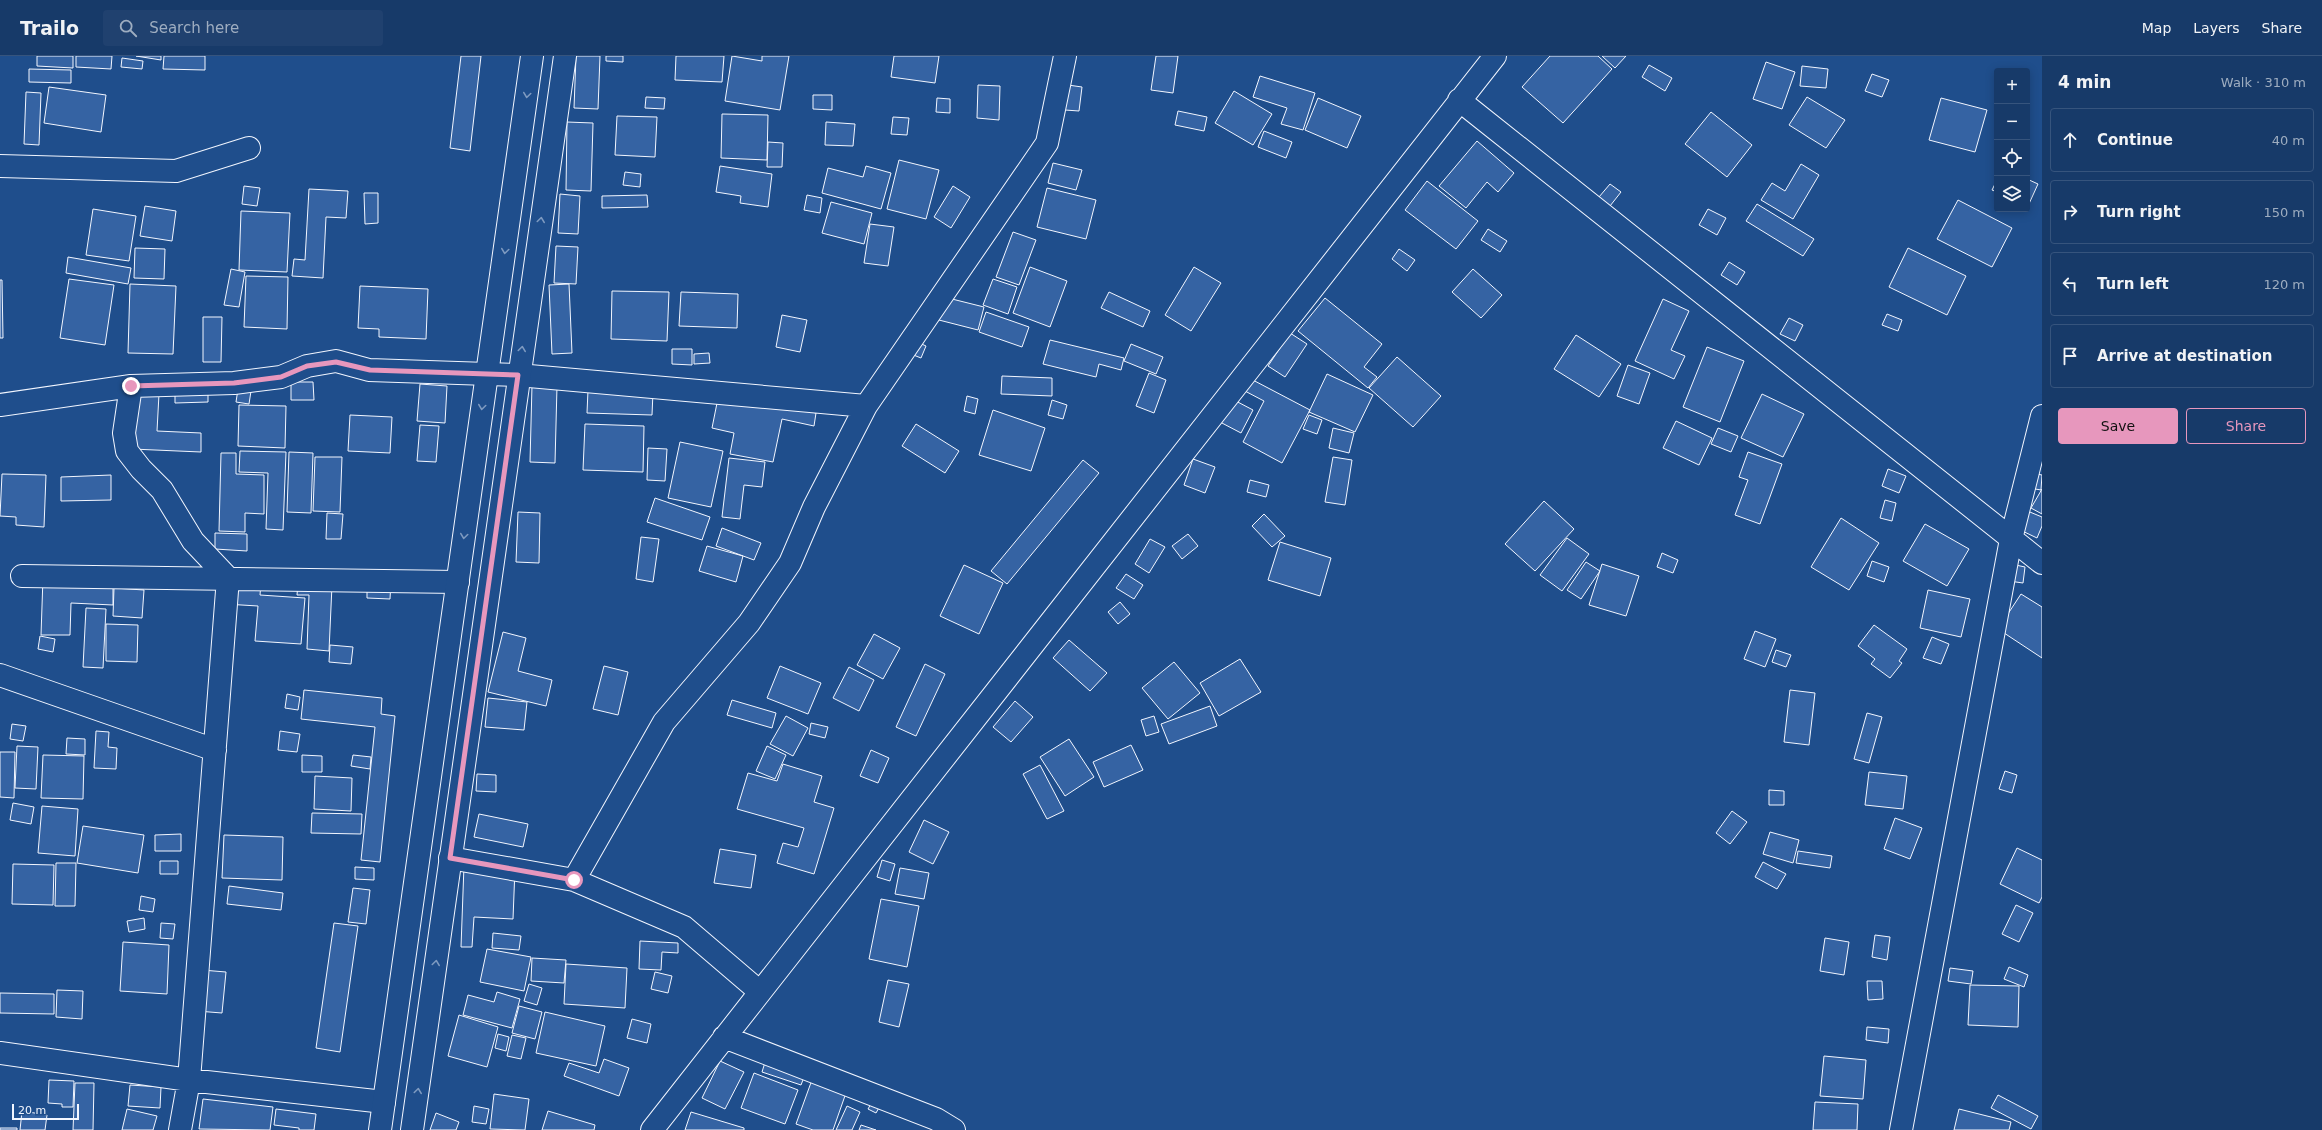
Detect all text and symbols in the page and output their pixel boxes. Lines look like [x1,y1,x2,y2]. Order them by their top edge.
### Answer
search box [103,10,383,46]
text: Trailo [20,17,79,39]
icon: search [117,17,139,39]
text: Search here [149,19,239,37]
text: Map [2142,20,2171,36]
text: Layers [2193,20,2240,36]
text: Share [2262,20,2302,36]
map controls [1994,68,2030,212]
button: + [1994,68,2030,104]
text: 4 min [2058,72,2111,92]
text: Walk · 310 m [2221,75,2306,90]
one-way arrow [523,92,532,98]
button: − [1994,104,2030,140]
icon: ahead [2059,129,2081,151]
text: Continue [2097,131,2173,149]
text: 40 m [2272,133,2305,148]
button: locate [1994,140,2030,176]
button: layers [1994,176,2030,212]
icon: right [2059,201,2081,223]
text: Turn right [2097,203,2181,221]
text: 150 m [2263,205,2305,220]
one-way arrow [536,217,545,223]
one-way arrow [500,248,509,254]
icon: left [2059,273,2081,295]
text: Turn left [2097,275,2169,293]
text: 120 m [2263,277,2305,292]
icon: arrive [2059,345,2081,367]
one-way arrow [517,346,526,352]
text: Arrive at destination [2097,347,2272,365]
route end [122,377,140,395]
one-way arrow [478,404,487,411]
button: Save [2058,408,2178,444]
button: Share [2186,408,2306,444]
one-way arrow [460,533,469,539]
route start [565,871,583,889]
one-way arrow [431,960,440,966]
one-way arrow [413,1088,422,1094]
scale bar [12,1102,79,1121]
text: 20 m [18,1104,46,1117]

